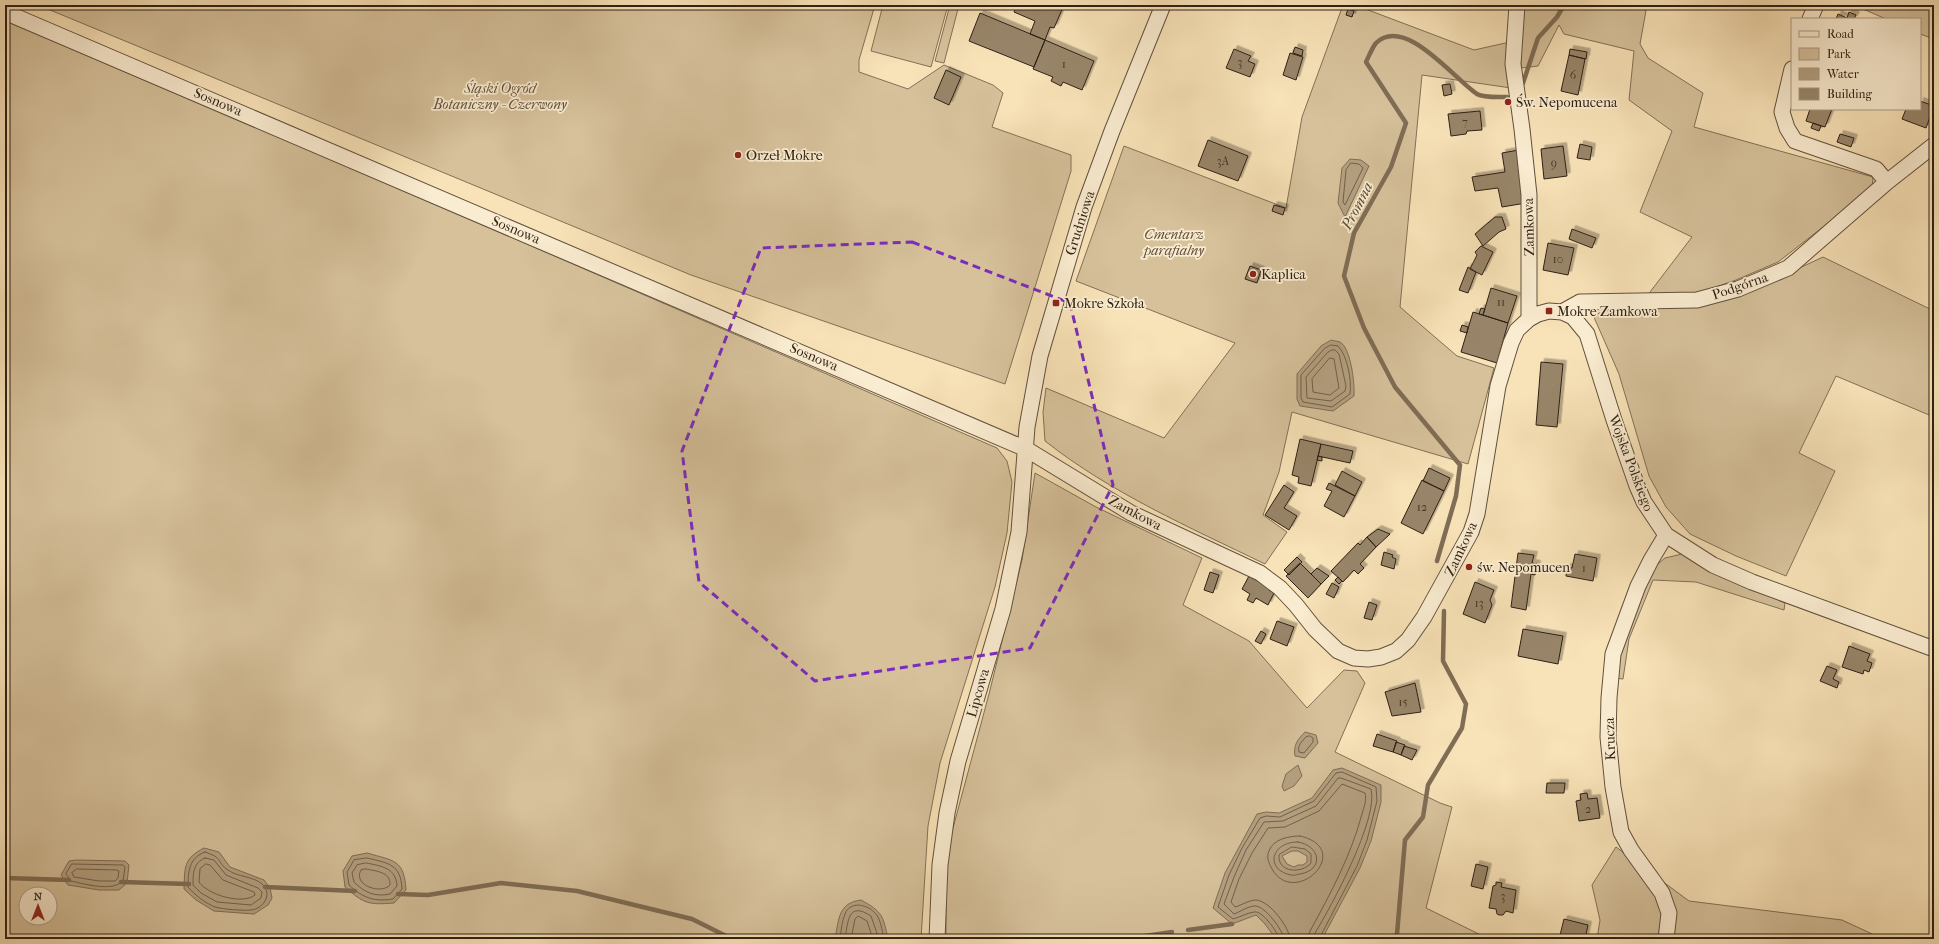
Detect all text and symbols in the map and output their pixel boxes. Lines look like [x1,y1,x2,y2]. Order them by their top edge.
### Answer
legend [1791,18,1921,110]
text: Road [1827,27,1854,41]
text: Park [1827,47,1852,61]
house number: 3 [1238,55,1243,69]
house number: 1 [1062,57,1066,71]
text: Water [1826,67,1860,81]
house number: 6 [1570,68,1577,82]
park label: Śląski Ogród Botaniczny - Czerwony [432,79,568,113]
street label: Sosnowa [191,84,245,120]
text: Building [1827,87,1872,101]
place label: Św. Nepomucena [1516,93,1618,111]
marker: Św. Nepomucena [1503,97,1513,107]
house number: 7 [1462,115,1468,129]
place label: Orzeł Mokre [746,147,823,164]
marker: Orzeł Mokre [733,150,743,160]
house number: 3A [1217,154,1230,168]
house number: 9 [1551,156,1557,170]
water label: Promna [1337,179,1377,234]
street label: Grudniowa [1062,188,1099,258]
street label: Zamkowa [1520,197,1538,256]
street label: Sosnowa [489,212,543,248]
park label: Cmentarz parafialny [1142,226,1205,259]
house number: 10 [1553,252,1563,266]
place label: Kaplica [1261,266,1306,283]
street label: Podgórna [1710,268,1771,303]
marker: Kaplica [1248,269,1258,279]
place label: Mokre Szkoła [1064,295,1145,312]
house number: 11 [1497,295,1505,309]
marker: Mokre Szkoła [1051,298,1061,308]
place label: Mokre Zamkowa [1557,303,1658,320]
marker: Mokre Zamkowa [1544,306,1554,316]
street label: Sosnowa [787,339,841,375]
street label: Wojska Polskiego [1604,411,1657,514]
street label: Zamkowa [1105,492,1165,534]
house number: 12 [1417,500,1427,514]
street label: Zamkowa [1441,519,1481,579]
place label: św. Nepomucen [1477,559,1570,576]
house number: 1 [1582,561,1586,575]
marker: św. Nepomucen [1464,562,1474,572]
house number: 13 [1474,596,1484,610]
street label: Lipcowa [963,666,993,719]
house number: 15 [1398,695,1408,709]
street label: Krucza [1601,717,1619,761]
house number: 2 [1585,802,1591,816]
north arrow [18,886,58,926]
house number: 3 [1501,889,1506,903]
text: N [34,890,43,903]

